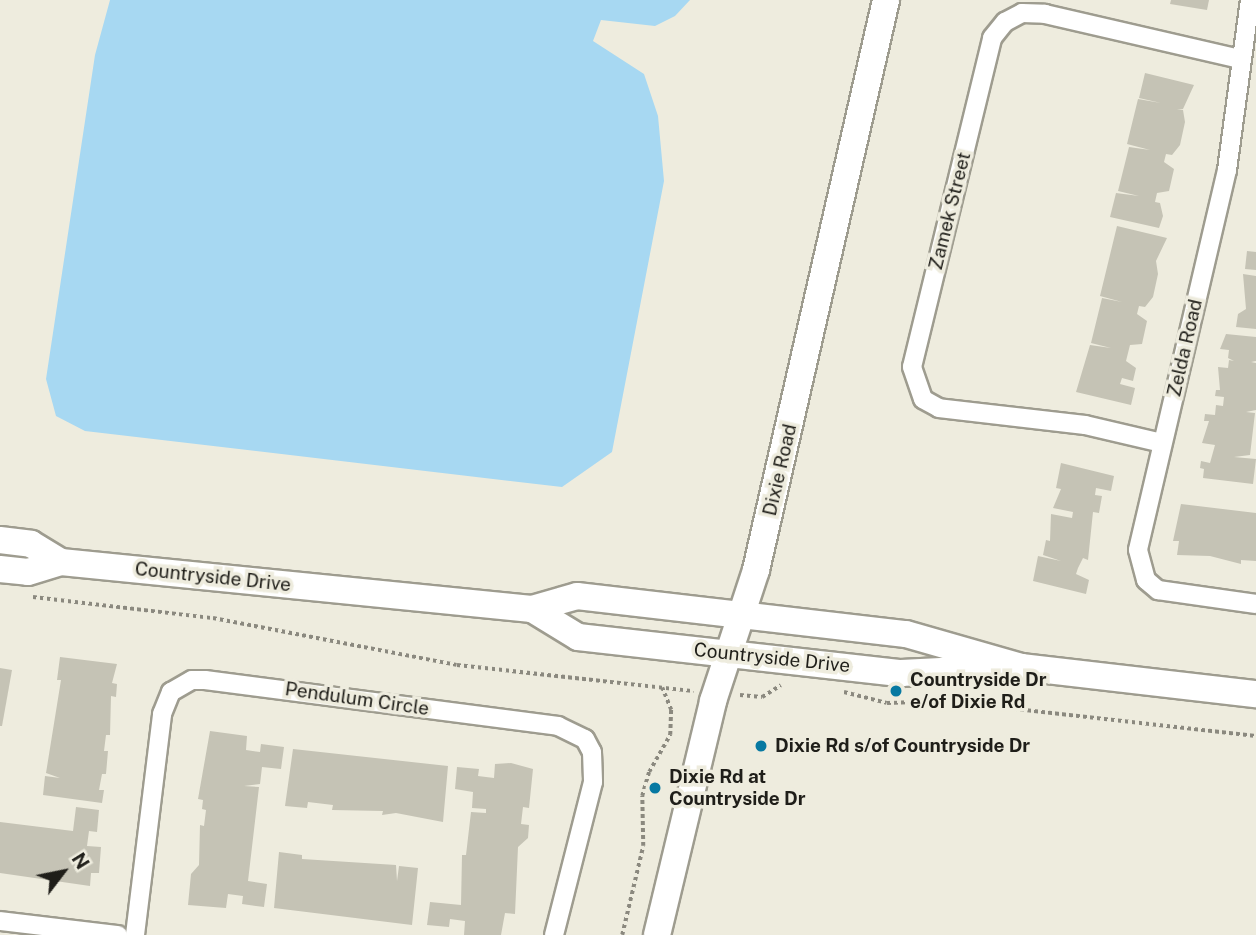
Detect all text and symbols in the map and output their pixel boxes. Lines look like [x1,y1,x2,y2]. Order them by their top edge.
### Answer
street label: Zamek Street [924,150,976,272]
street label: Zelda Road [1163,297,1207,399]
street label: Dixie Road [758,422,802,518]
street label: Countryside Drive [134,557,292,597]
street label: Countryside Drive [693,638,851,678]
place label: Countryside Dr e/of Dixie Rd [910,669,1047,713]
street label: Pendulum Circle [284,678,430,720]
marker: Countryside Dr e/of Dixie Rd [888,683,904,699]
place label: Dixie Rd s/of Countryside Dr [775,735,1030,757]
marker: Dixie Rd s/of Countryside Dr [753,738,769,754]
place label: Dixie Rd at Countryside Dr [669,766,806,810]
marker: Dixie Rd at Countryside Dr [647,780,663,796]
north arrow [28,837,98,907]
text: N [68,849,94,873]

